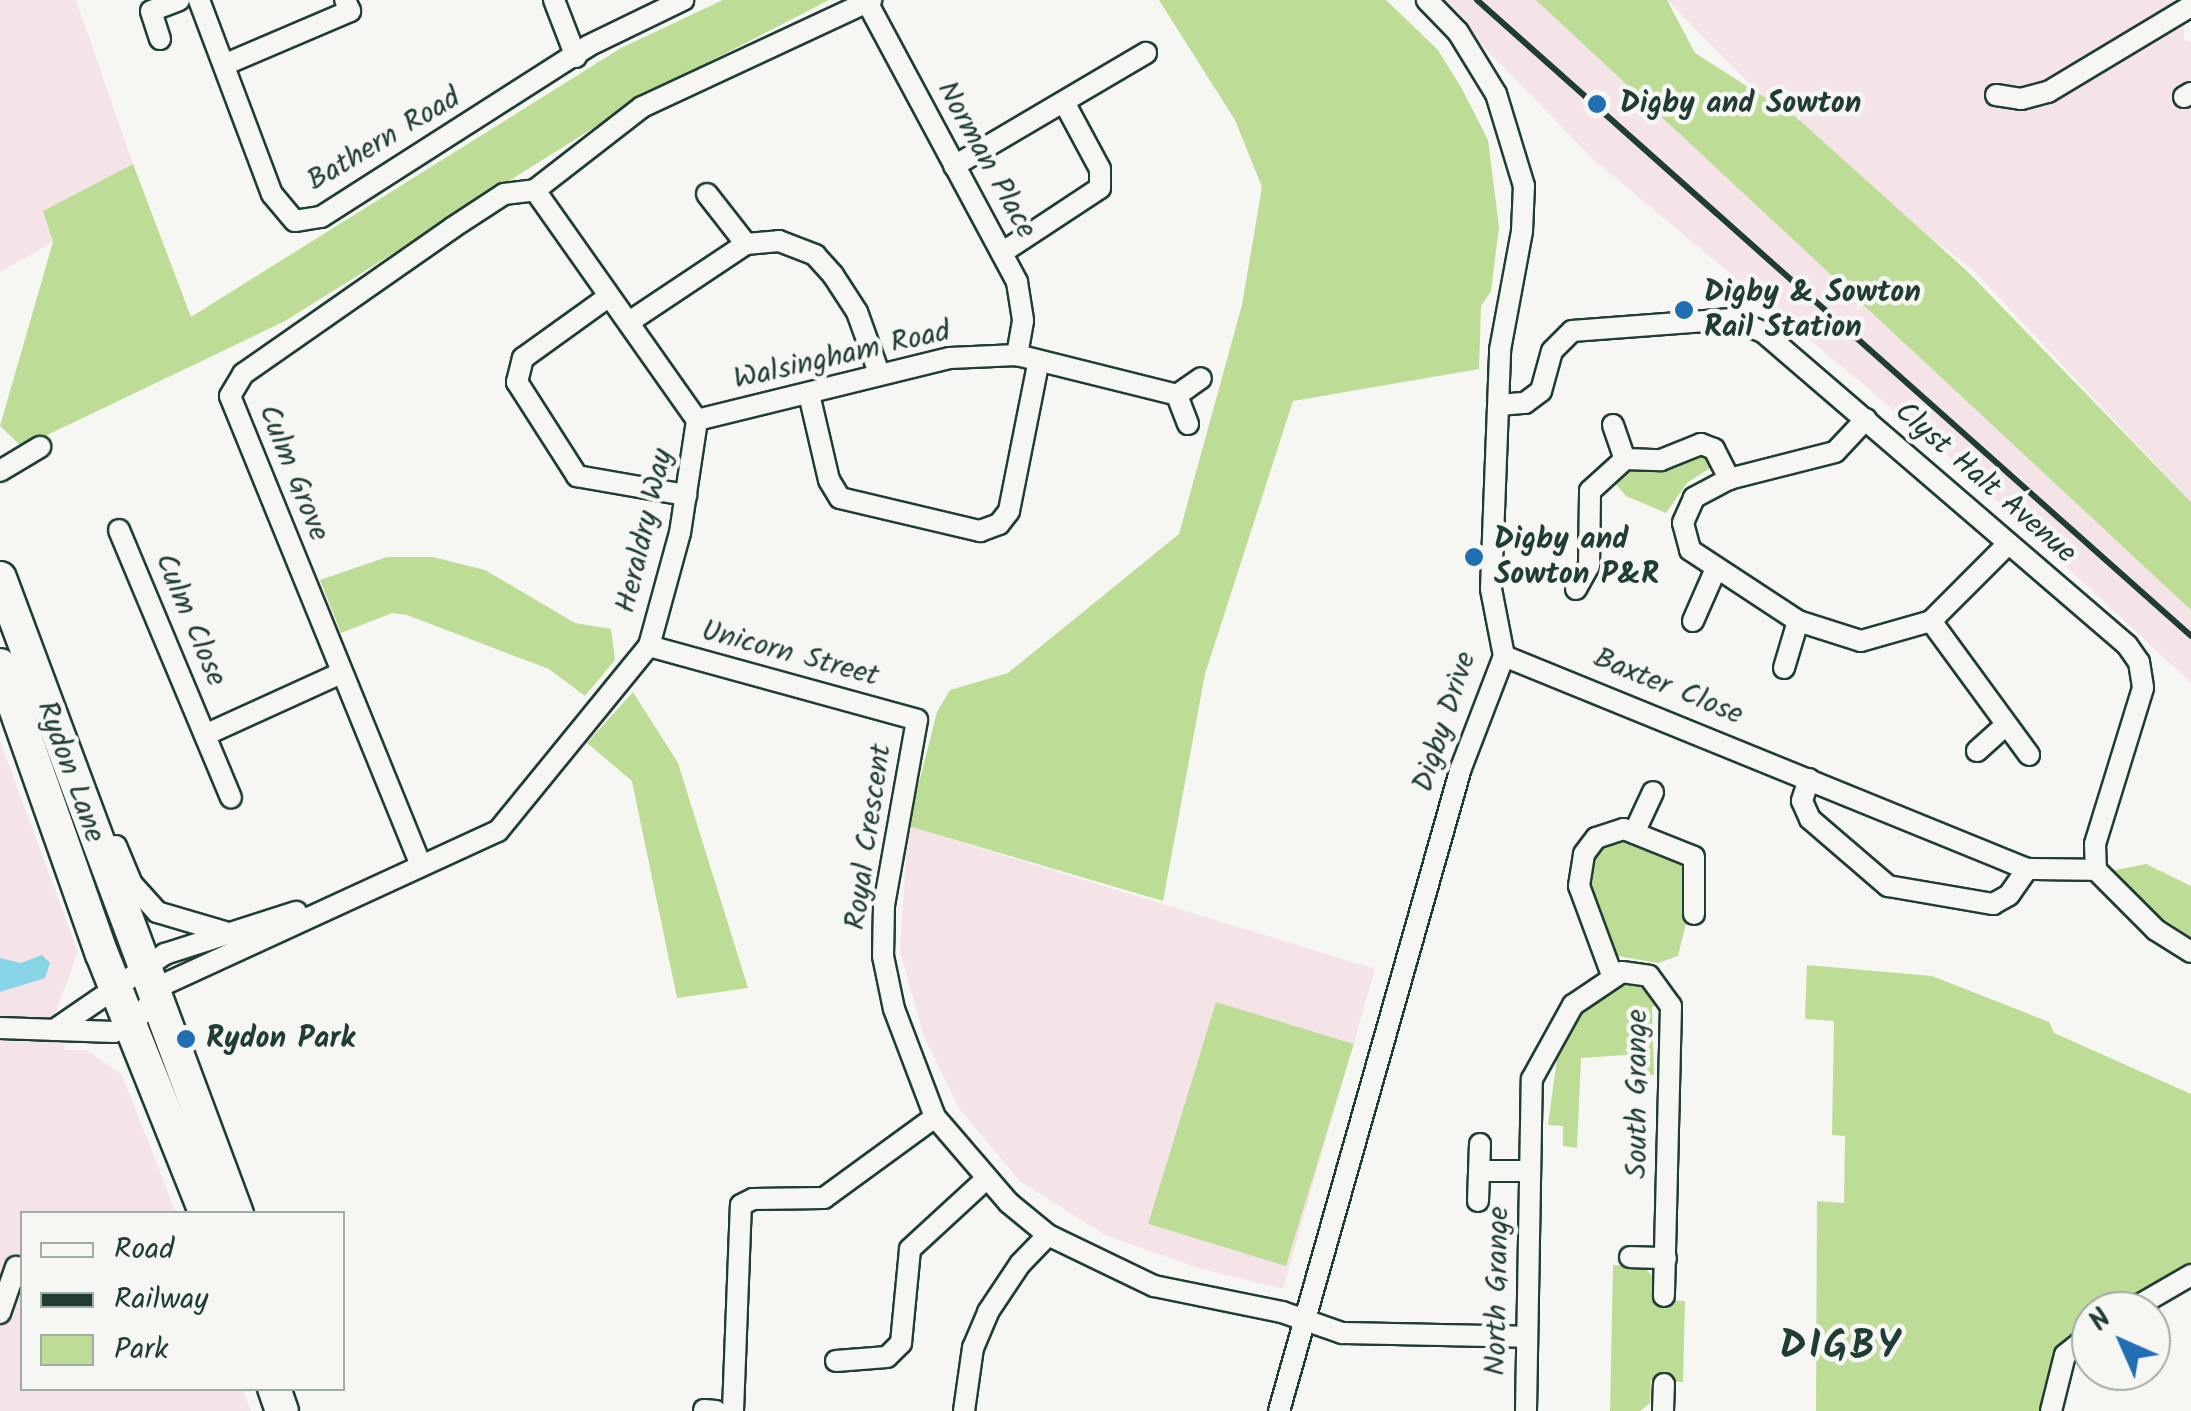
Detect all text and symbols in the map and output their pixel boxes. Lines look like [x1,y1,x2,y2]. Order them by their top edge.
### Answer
street label: Norman Place [928,75,1044,245]
street label: Bathern Road [301,80,467,200]
place label: Digby and Sowton [1620,86,1861,122]
marker: Digby and Sowton [1584,91,1610,117]
place label: Digby & Sowton Rail Station [1704,275,1921,346]
marker: Digby & Sowton Rail Station [1673,299,1695,321]
street label: Walsingham Road [730,314,954,398]
street label: Clyst Halt Avenue [1887,394,2083,572]
street label: Culm Grove [249,400,337,546]
street label: Heraldry Way [609,445,681,617]
place label: Digby and Sowton P&R [1494,522,1659,592]
marker: Digby and Sowton P&R [1463,546,1485,568]
street label: Culm Close [146,548,234,692]
street label: Unicorn Street [697,613,883,695]
street label: Baxter Close [1588,641,1748,733]
street label: Digby Drive [1405,647,1485,797]
street label: Rydon Lane [28,696,112,848]
street label: Royal Crescent [838,742,900,932]
street label: South Grange [1620,1009,1656,1179]
place label: Rydon Park [206,1021,355,1057]
marker: Rydon Park [175,1028,197,1050]
street label: North Grange [1479,1206,1517,1376]
legend [20,1211,345,1391]
text: Road [114,1226,174,1274]
text: Railway [114,1276,208,1324]
north arrow [2071,1291,2171,1391]
text: N [2079,1299,2123,1343]
district label: DIGBY [1780,1323,1902,1371]
text: Park [114,1326,168,1374]

